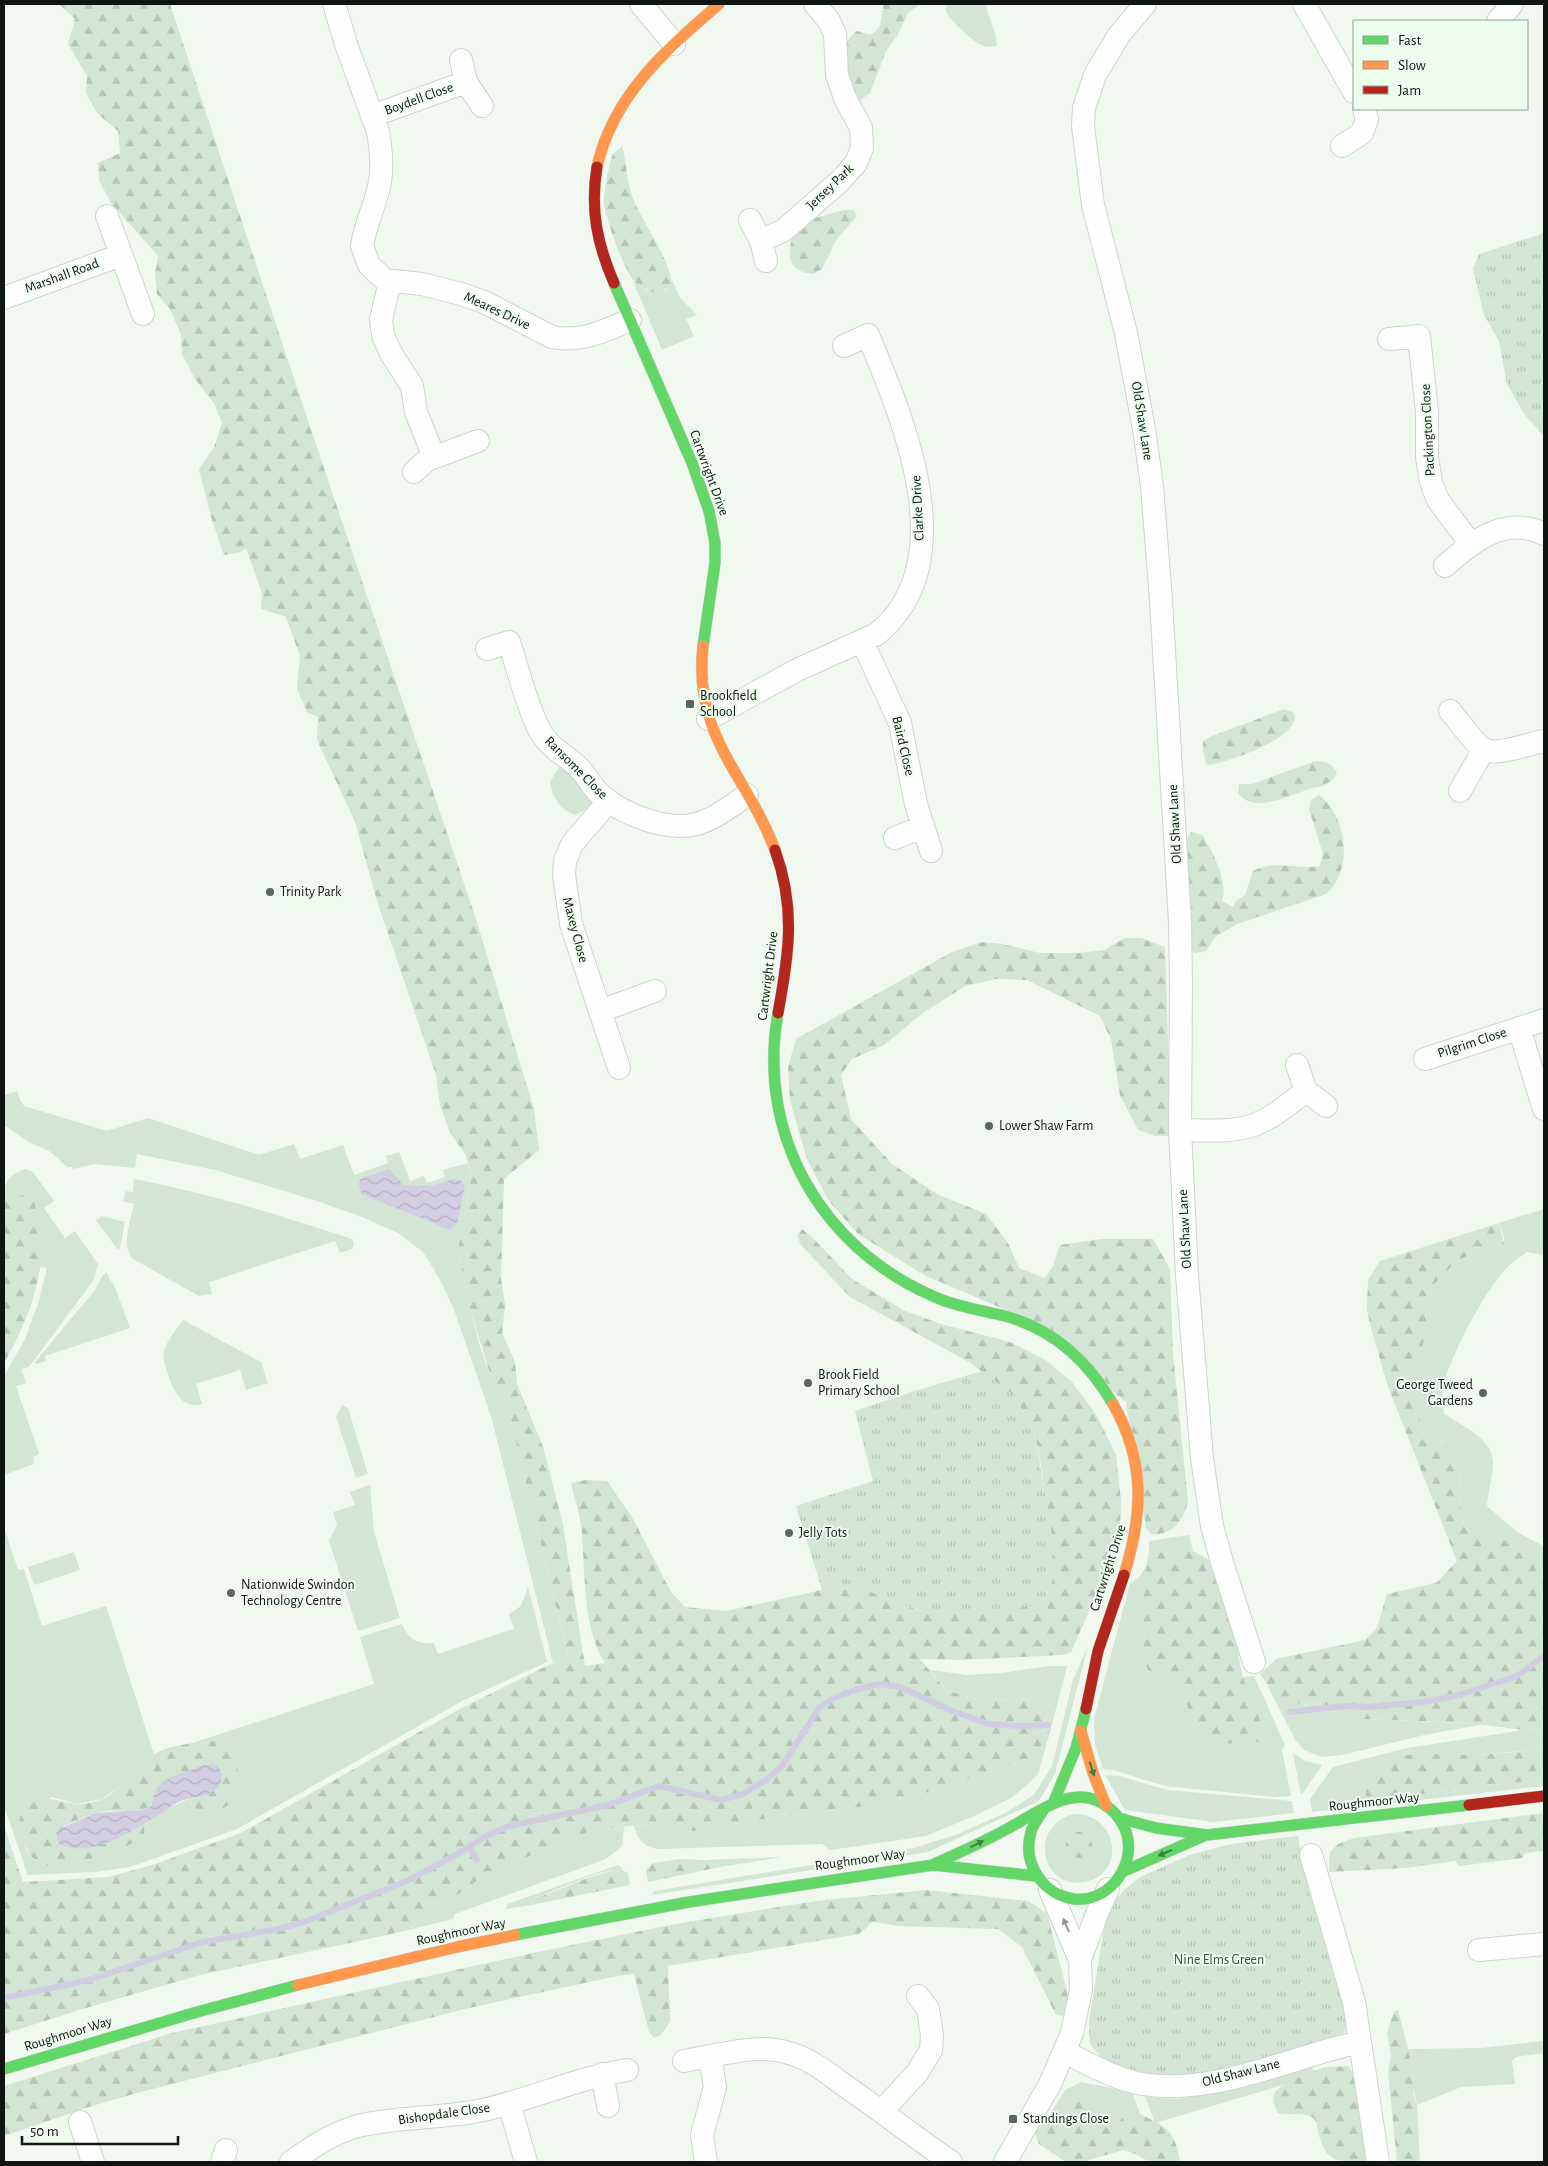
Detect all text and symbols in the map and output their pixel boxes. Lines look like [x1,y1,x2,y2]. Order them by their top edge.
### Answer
legend [1353,20,1528,110]
text: Fast [1398,33,1422,48]
text: Slow [1398,58,1426,73]
street label: Boydell Close [383,80,455,118]
text: Jam [1398,83,1421,98]
street label: Jersey Park [804,161,857,213]
street label: Marshall Road [23,256,101,296]
street label: Meares Drive [462,290,532,332]
street label: Old Shaw Lane [1129,381,1155,461]
street label: Packington Close [1419,384,1437,476]
street label: Cartwright Drive [687,428,731,518]
street label: Clarke Drive [909,475,927,541]
place label: Brookfield School [700,689,757,719]
marker: Brookfield School [684,698,696,710]
street label: Baird Close [889,715,917,777]
street label: Ransome Close [542,734,610,802]
street label: Old Shaw Lane [1166,784,1184,864]
place label: Trinity Park [280,885,342,899]
marker: Trinity Park [264,886,276,898]
street label: Maxey Close [560,896,590,964]
street label: Cartwright Drive [756,931,780,1021]
street label: Pilgrim Close [1436,1025,1508,1061]
place label: Lower Shaw Farm [999,1119,1093,1133]
marker: Lower Shaw Farm [983,1120,995,1132]
street label: Old Shaw Lane [1176,1189,1194,1269]
place label: Brook Field Primary School [818,1368,900,1398]
marker: Brook Field Primary School [802,1377,814,1389]
place label: George Tweed Gardens [1396,1378,1473,1408]
marker: George Tweed Gardens [1477,1387,1489,1399]
street label: Cartwright Drive [1087,1523,1129,1613]
place label: Jelly Tots [799,1526,847,1540]
marker: Jelly Tots [783,1527,795,1539]
place label: Nationwide Swindon Technology Centre [241,1578,355,1608]
marker: Nationwide Swindon Technology Centre [225,1587,237,1599]
one-way arrow [1089,1761,1097,1776]
street label: Roughmoor Way [1328,1790,1420,1814]
one-way arrow [970,1840,984,1848]
street label: Roughmoor Way [814,1847,906,1873]
one-way arrow [1158,1850,1172,1858]
street label: Roughmoor Way [415,1916,507,1948]
one-way arrow [1061,1918,1069,1932]
park label: Nine Elms Green [1174,1953,1264,1967]
street label: Roughmoor Way [22,2014,114,2054]
street label: Old Shaw Lane [1201,2057,1281,2089]
street label: Bishopdale Close [397,2101,491,2127]
place label: Standings Close [1023,2112,1109,2126]
marker: Standings Close [1007,2113,1019,2125]
scale bar [22,2114,179,2146]
text: 50 m [30,2124,59,2139]

